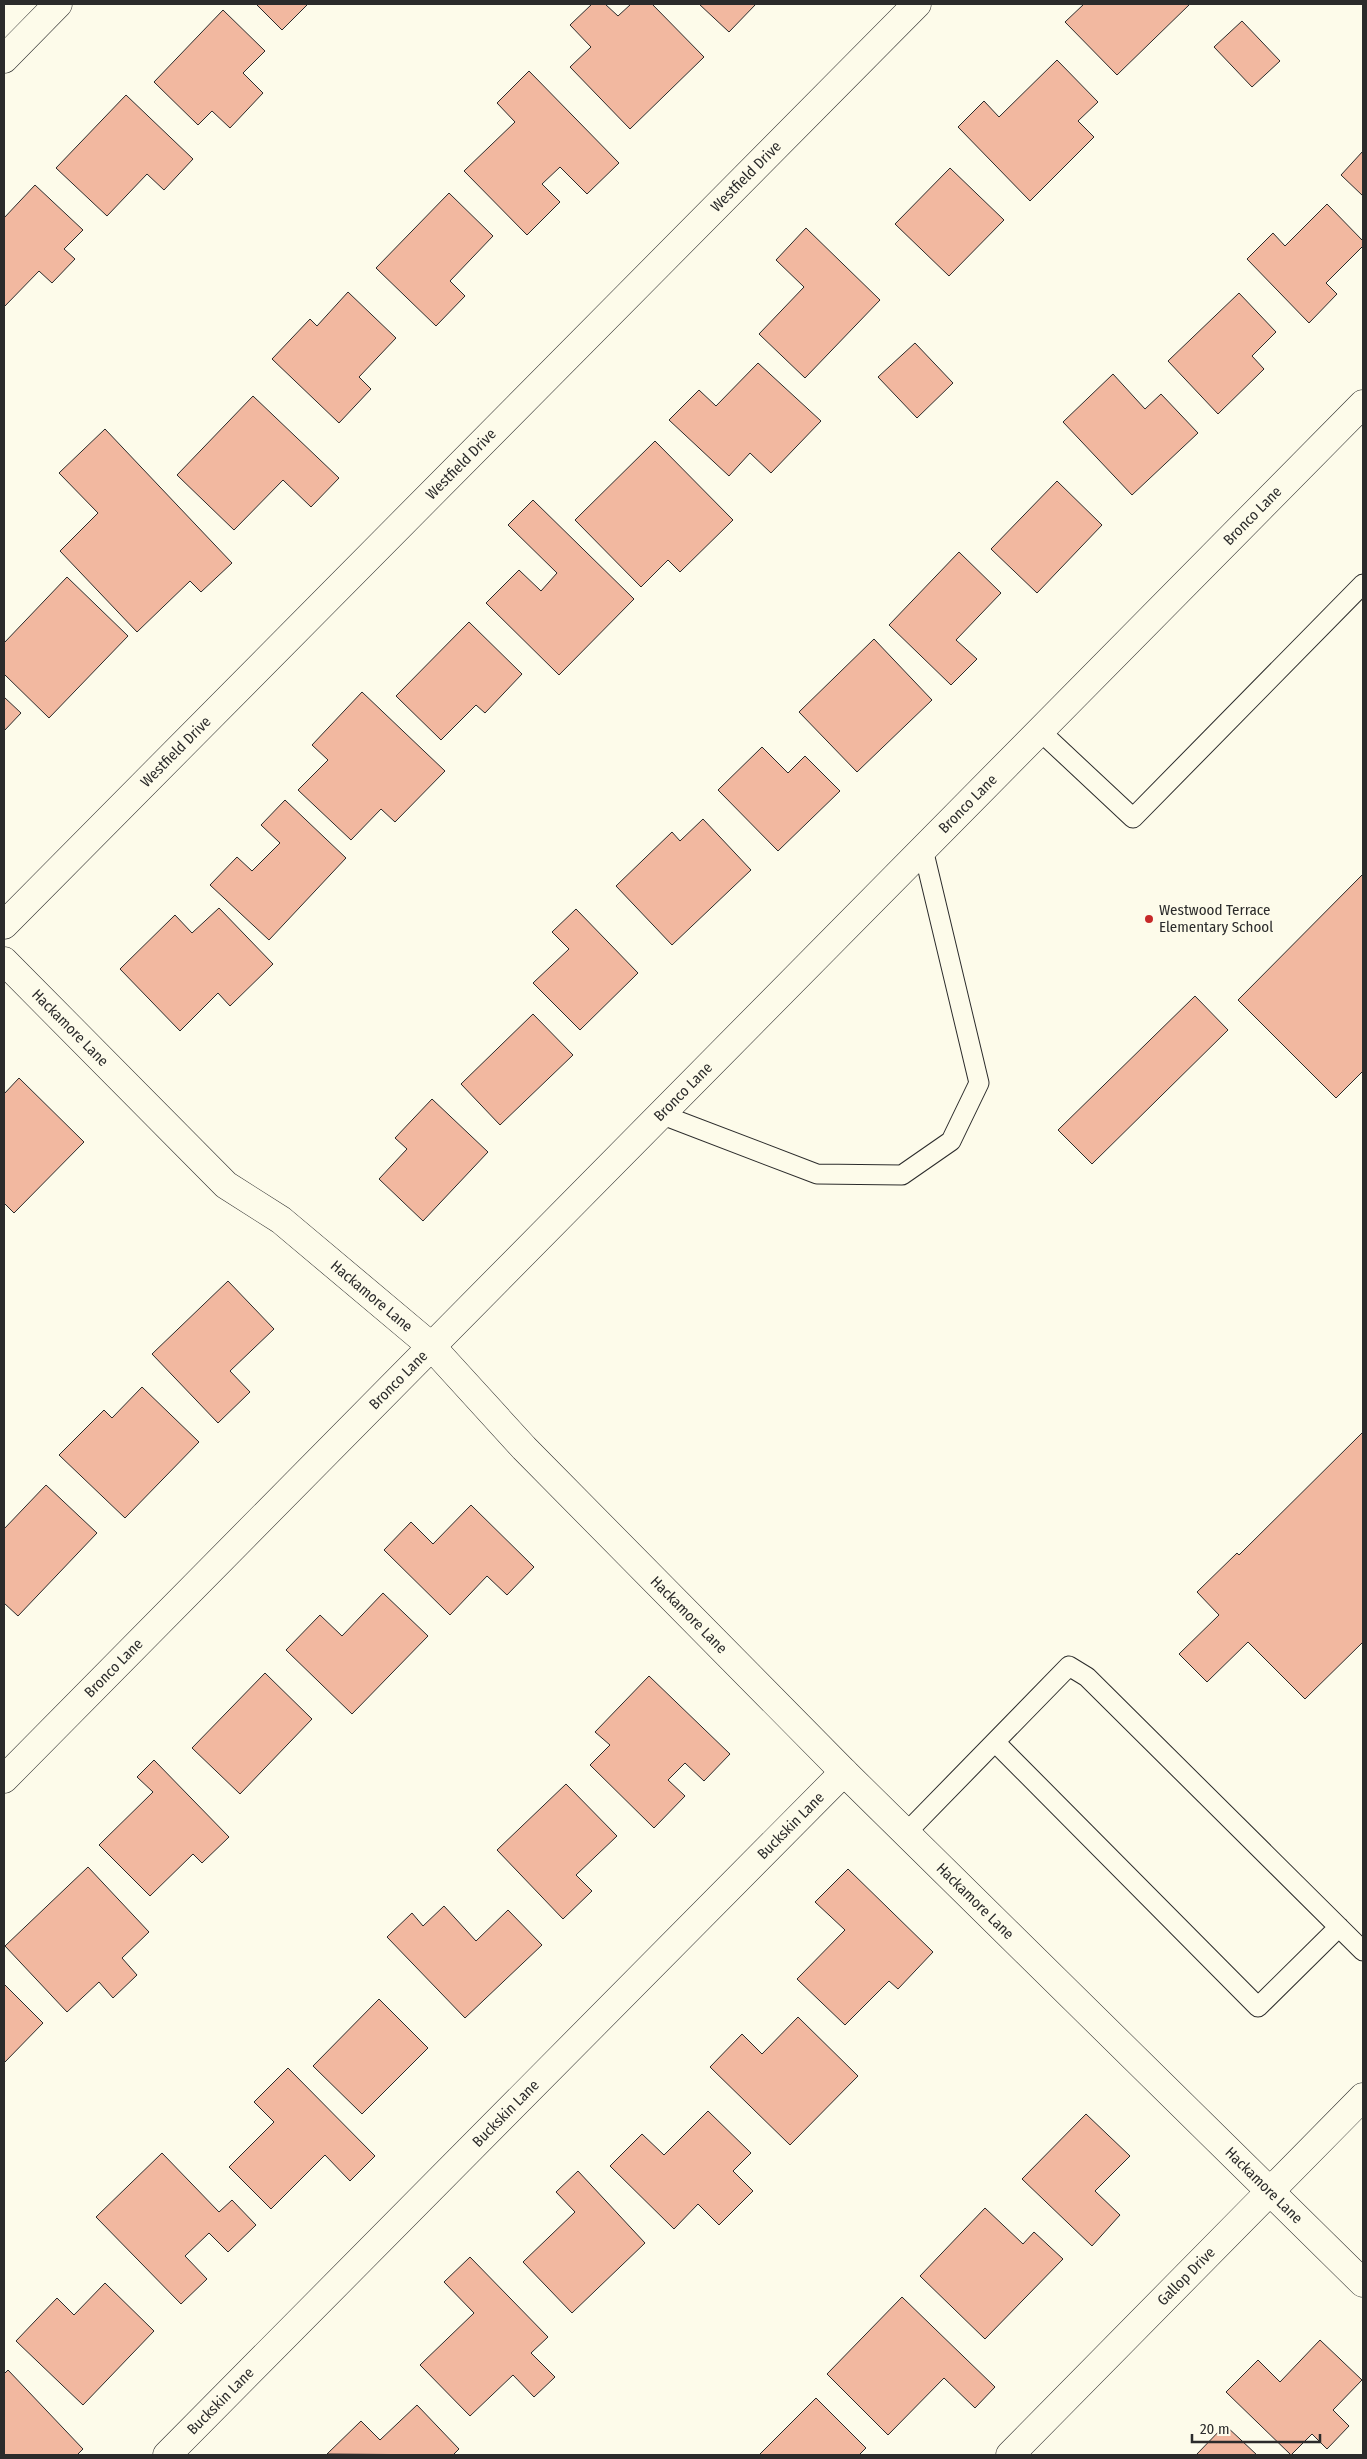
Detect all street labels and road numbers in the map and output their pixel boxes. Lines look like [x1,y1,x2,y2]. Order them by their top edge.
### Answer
street label: Westfield Drive [707,137,785,216]
street label: Westfield Drive [422,425,500,503]
street label: Bronco Lane [1219,483,1285,549]
street label: Westfield Drive [137,713,215,791]
street label: Bronco Lane [935,771,1001,837]
street label: Hackamore Lane [28,985,112,1070]
street label: Bronco Lane [650,1059,716,1125]
street label: Hackamore Lane [327,1257,416,1336]
street label: Bronco Lane [365,1347,431,1413]
street label: Hackamore Lane [647,1572,731,1657]
street label: Bronco Lane [81,1635,147,1701]
street label: Buckskin Lane [754,1788,828,1863]
street label: Hackamore Lane [933,1859,1018,1943]
street label: Buckskin Lane [469,2076,543,2151]
street label: Hackamore Lane [1221,2143,1306,2227]
street label: Gallop Drive [1154,2243,1219,2309]
street label: Buckskin Lane [183,2364,258,2438]

